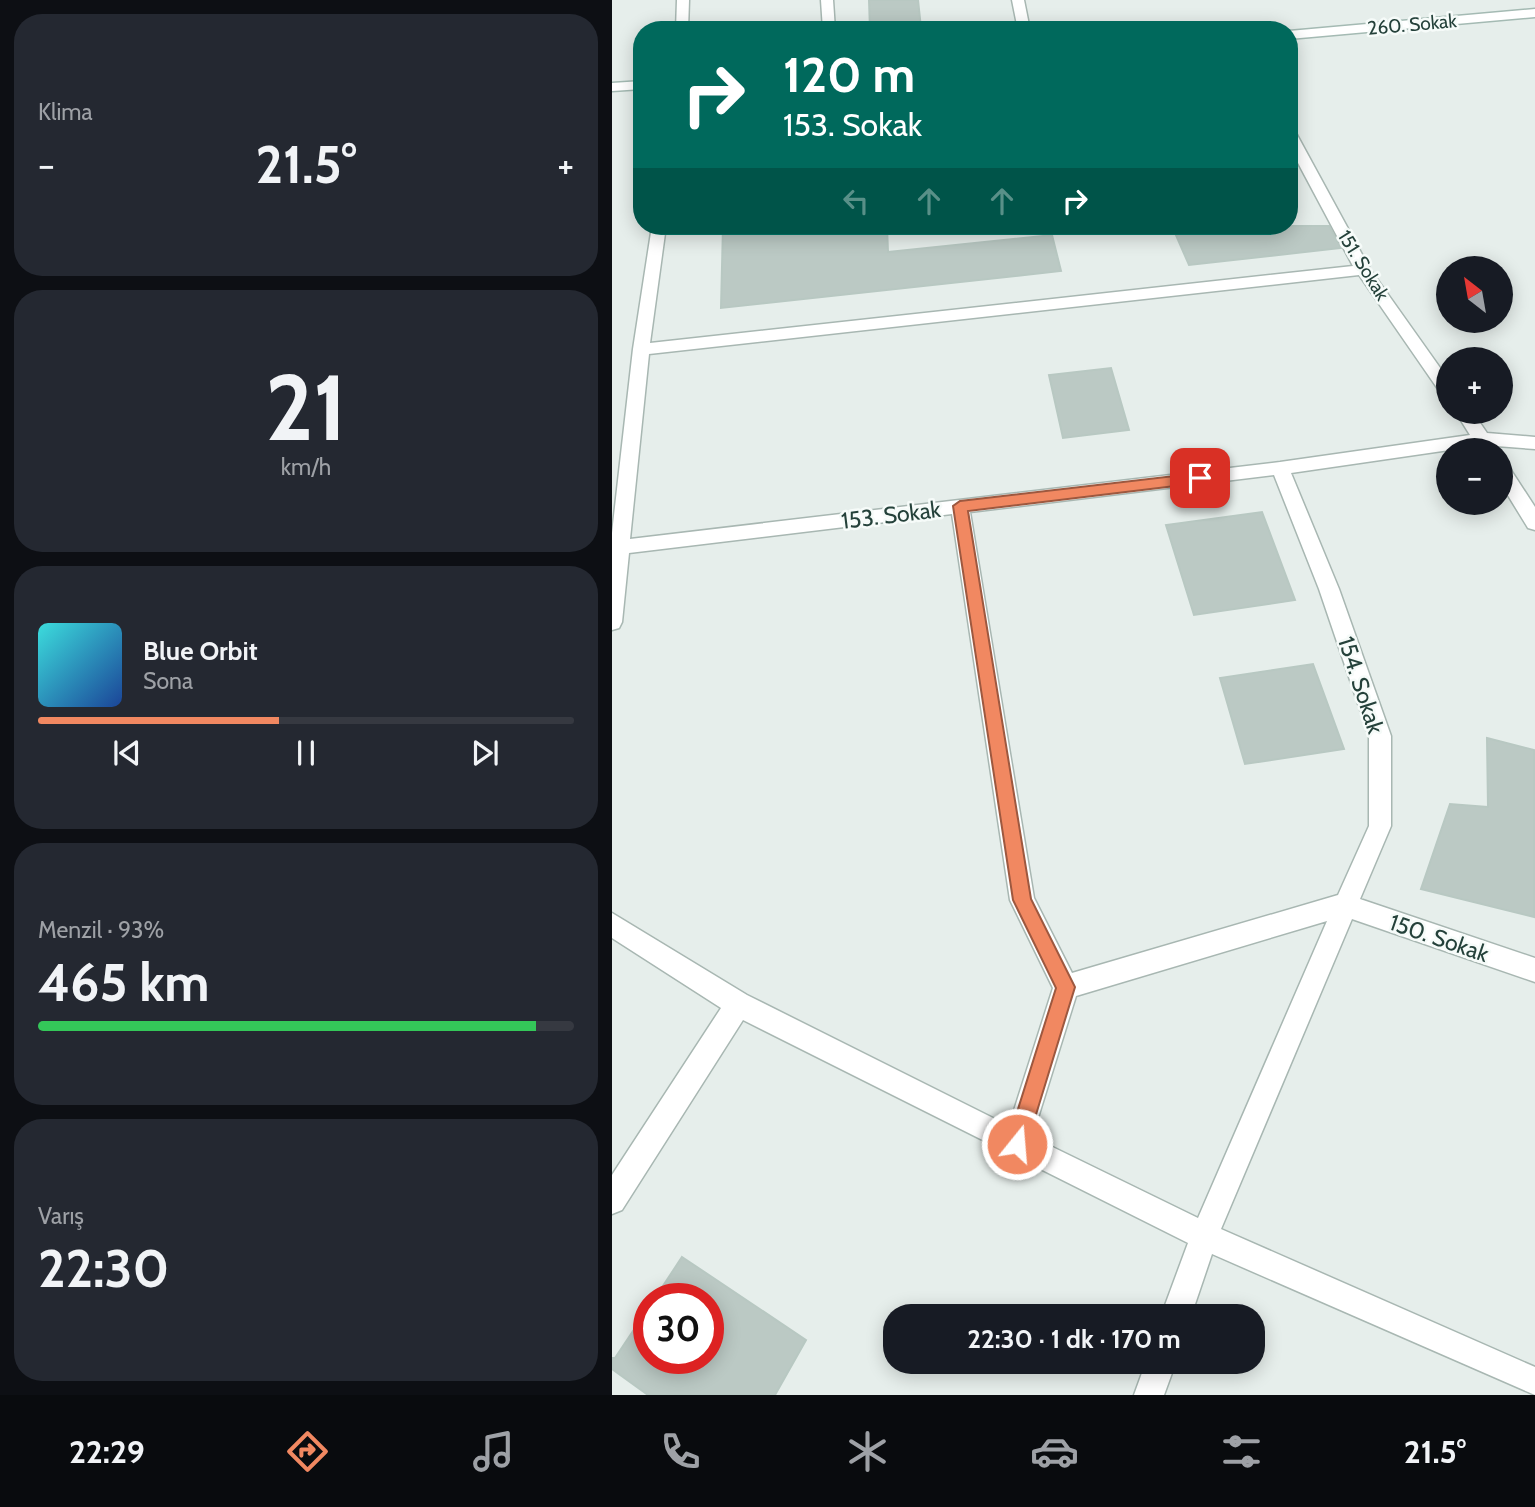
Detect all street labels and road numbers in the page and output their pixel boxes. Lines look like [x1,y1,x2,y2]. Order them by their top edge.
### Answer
street label: 260. Sokak [1366,9,1458,40]
street label: 151. Sokak [1333,226,1394,305]
street label: 153. Sokak [840,495,943,535]
street label: 154. Sokak [1332,633,1390,738]
street label: 150. Sokak [1386,908,1493,968]

